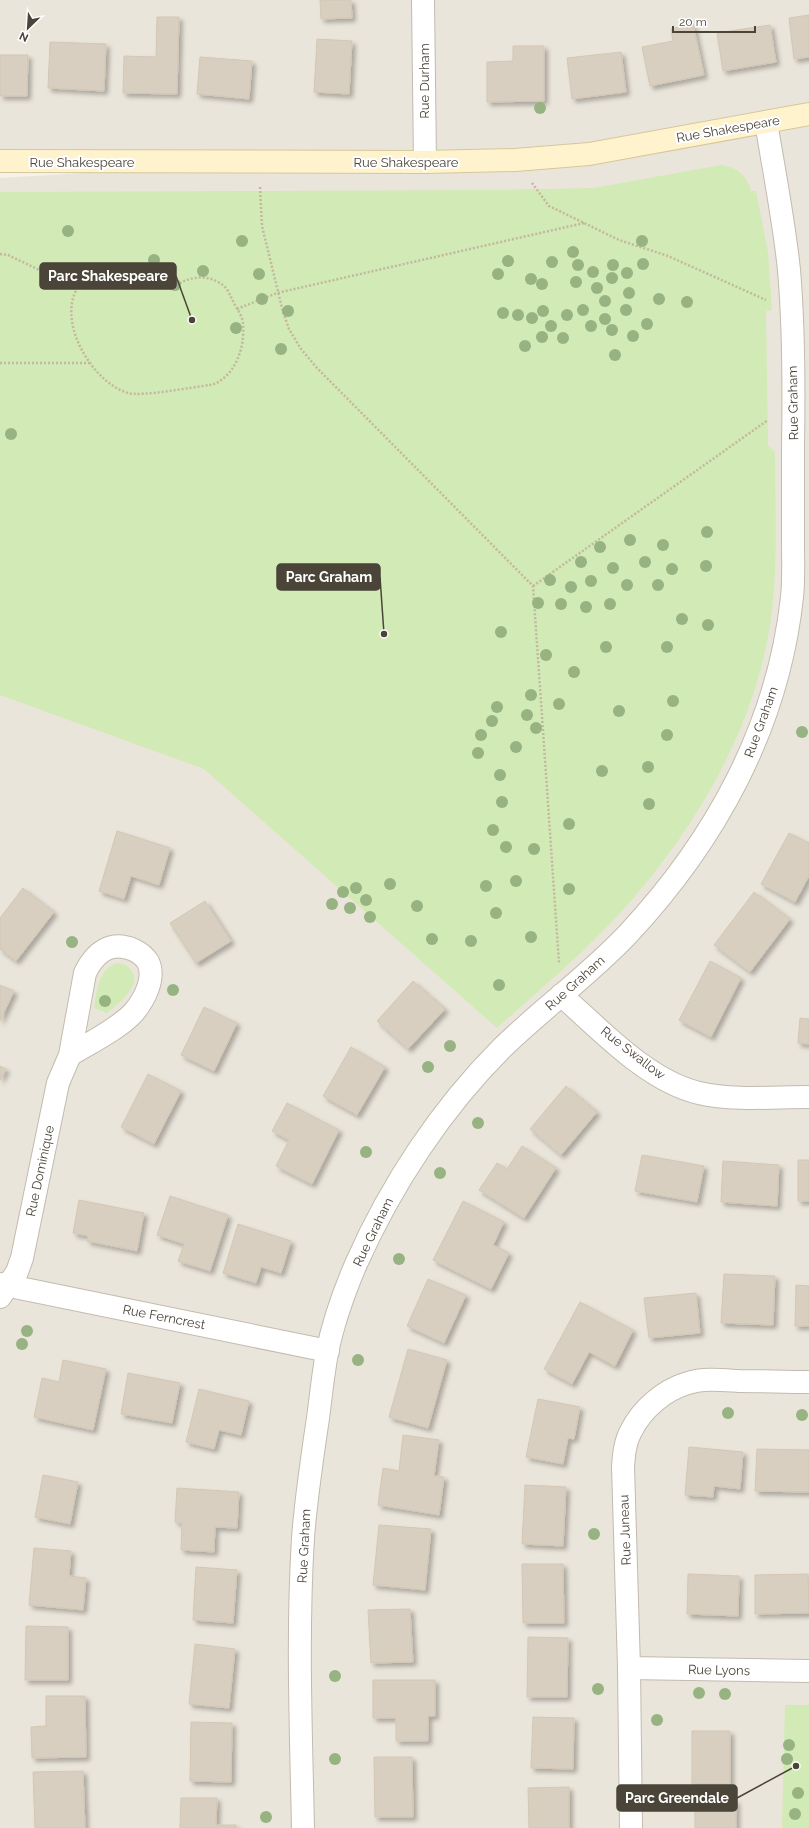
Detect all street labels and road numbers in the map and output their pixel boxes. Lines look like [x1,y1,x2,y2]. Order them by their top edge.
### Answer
street label: Rue Durham [417,43,432,119]
street label: Rue Shakespeare [675,112,781,145]
street label: Rue Shakespeare [30,155,135,170]
street label: Rue Shakespeare [354,155,459,170]
street label: Rue Graham [785,366,801,440]
street label: Rue Graham [741,684,781,760]
street label: Rue Graham [542,952,608,1014]
street label: Rue Swallow [598,1023,668,1083]
street label: Rue Dominique [23,1124,57,1218]
street label: Rue Graham [350,1195,396,1269]
street label: Rue Ferncrest [121,1302,207,1332]
street label: Rue Juneau [616,1494,634,1566]
street label: Rue Graham [295,1508,313,1584]
street label: Rue Lyons [688,1662,750,1678]

